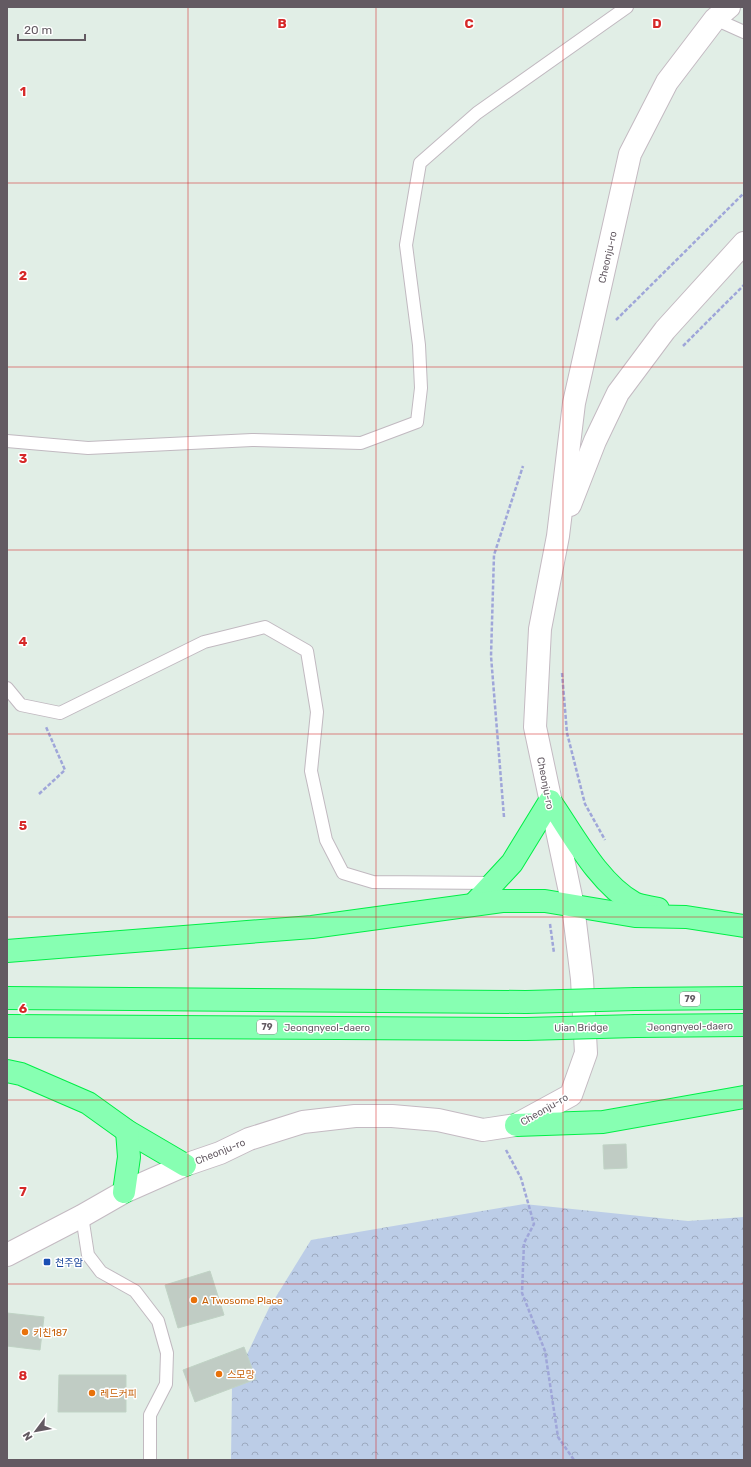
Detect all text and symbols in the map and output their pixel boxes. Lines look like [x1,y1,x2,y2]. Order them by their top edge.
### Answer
scale bar [18,16,85,42]
text: B [277,16,287,31]
text: C [464,16,474,31]
text: D [652,16,662,31]
text: 20 m [24,23,52,37]
text: 1 [20,84,26,99]
street label: Cheonju-ro [596,230,620,284]
text: 2 [19,268,27,283]
text: 3 [19,451,28,466]
text: 4 [19,634,28,649]
street label: Cheonju-ro [534,756,556,811]
text: 5 [19,818,27,833]
road number: 79 [680,992,700,1006]
text: 6 [19,1001,28,1016]
road number: 79 [257,1020,277,1034]
street label: Jeongnyeol-daero [647,1020,733,1034]
street label: Jeongnyeol-daero [284,1022,370,1034]
street label: Uian Bridge [554,1022,608,1034]
street label: Cheonju-ro [519,1091,571,1128]
street label: Cheonju-ro [194,1136,247,1167]
text: 7 [19,1184,27,1199]
marker: 천주암 [42,1257,52,1267]
place label: 천주암 [55,1257,83,1269]
marker: A Twosome Place [189,1295,199,1305]
place label: A Twosome Place [202,1295,283,1307]
marker: 키친187 [20,1327,30,1337]
place label: 키친187 [33,1327,67,1339]
text: 8 [19,1368,28,1383]
marker: 스모망 [214,1369,224,1379]
place label: 스모망 [227,1369,255,1381]
marker: 레드커피 [87,1388,97,1398]
place label: 레드커피 [100,1388,137,1400]
north arrow [16,1411,56,1451]
text: N [20,1429,36,1443]

